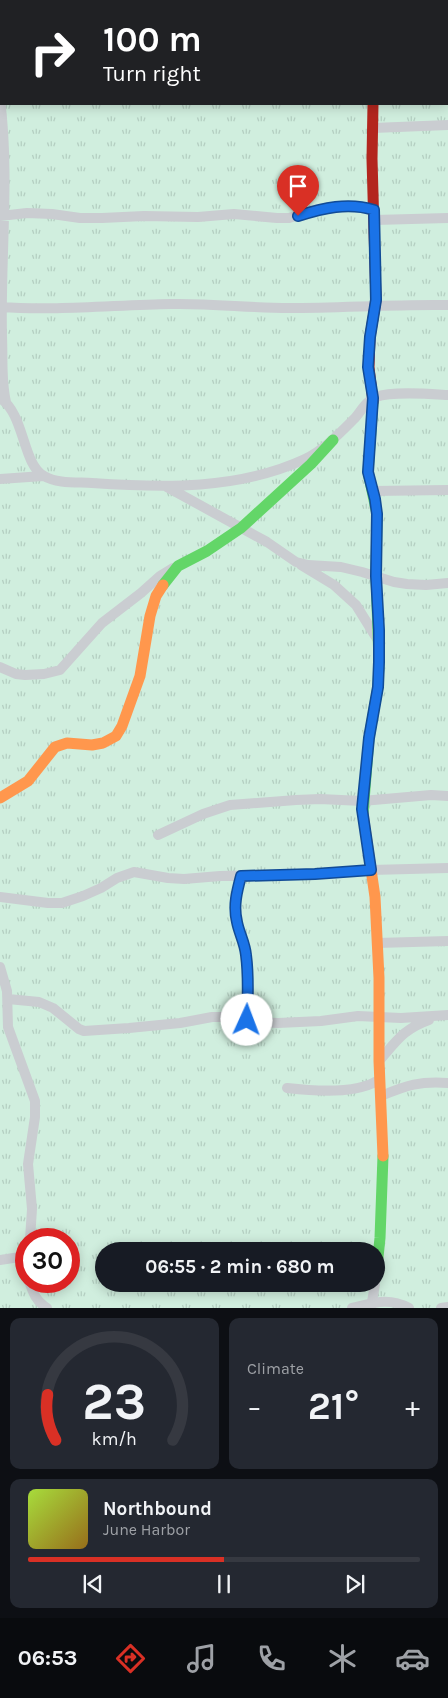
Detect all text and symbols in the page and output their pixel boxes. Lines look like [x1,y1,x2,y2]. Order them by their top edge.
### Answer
text: 100 m [103,19,202,60]
icon: right [20,20,85,85]
text: Turn right [103,61,201,87]
pin [277,165,319,216]
icon: arrive [284,172,312,200]
position arrow [220,993,272,1045]
speed limit sign: 30 [15,1228,80,1293]
text: 06:55 · 2 min · 680 m [145,1256,335,1278]
text: Climate [247,1359,304,1378]
text: 23 [83,1371,146,1432]
text: 21° [308,1384,359,1429]
text: − [247,1390,262,1423]
text: + [405,1390,420,1423]
text: km/h [92,1429,137,1450]
text: Northbound [103,1498,212,1520]
text: June Harbor [103,1520,190,1539]
icon: previous [79,1570,107,1598]
icon: pause [210,1570,238,1598]
icon: next [341,1570,369,1598]
icon: directions [113,1641,148,1676]
icon: music [184,1641,219,1676]
icon: phone [254,1641,289,1676]
icon: climate [325,1641,360,1676]
icon: car [395,1641,430,1676]
text: 06:53 [18,1645,77,1671]

